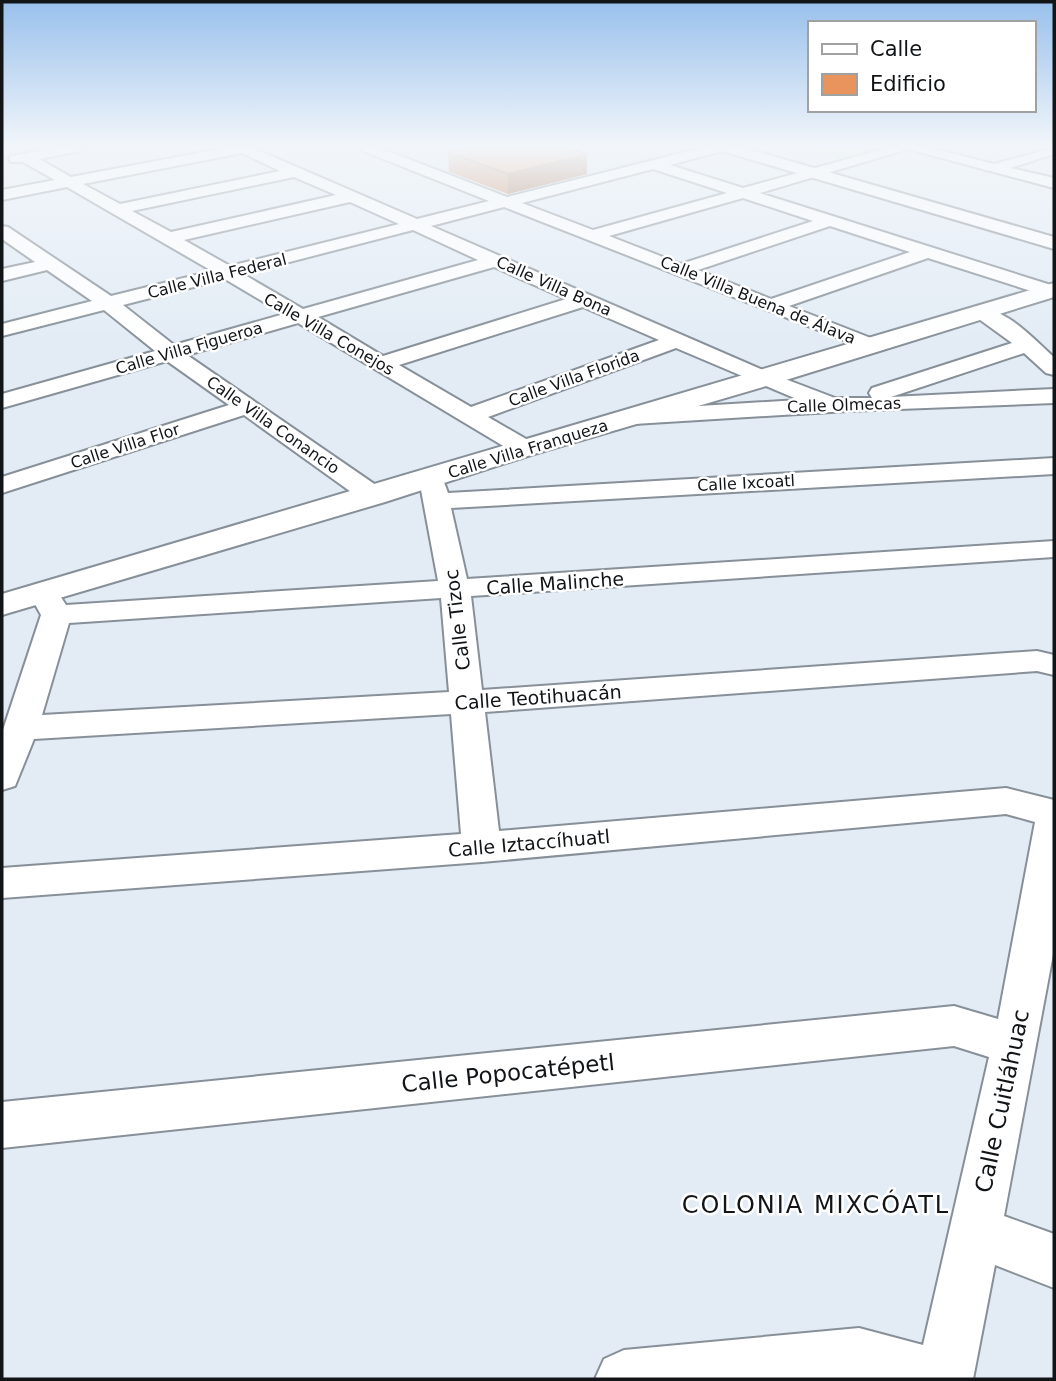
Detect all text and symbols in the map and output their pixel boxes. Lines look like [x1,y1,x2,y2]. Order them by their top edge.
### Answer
legend [808,21,1035,112]
text: Calle [870,37,922,61]
text: Edificio [870,72,946,96]
street label: Calle Villa Federal [146,250,288,302]
street label: Calle Villa Bona [493,252,615,320]
street label: Calle Villa Buena de Álava [657,252,859,348]
street label: Calle Villa Conejos [261,289,397,379]
street label: Calle Villa Figueroa [113,318,265,378]
street label: Calle Villa Florida [506,345,642,411]
street label: Calle Villa Conancio [203,372,343,478]
street label: Calle Olmecas [787,394,901,416]
street label: Calle Villa Franqueza [446,416,610,482]
street label: Calle Villa Flor [68,419,182,473]
street label: Calle Ixcoatl [697,471,795,495]
street label: Calle Malinche [485,567,625,599]
street label: Calle Tizoc [440,568,474,672]
street label: Calle Teotihuacán [454,680,622,714]
street label: Calle Iztaccíhuatl [447,825,611,861]
street label: Calle Cuitláhuac [970,1007,1034,1195]
street label: Calle Popocatépetl [400,1049,616,1097]
district label: COLONIA MIXCÓATL [682,1189,950,1219]

